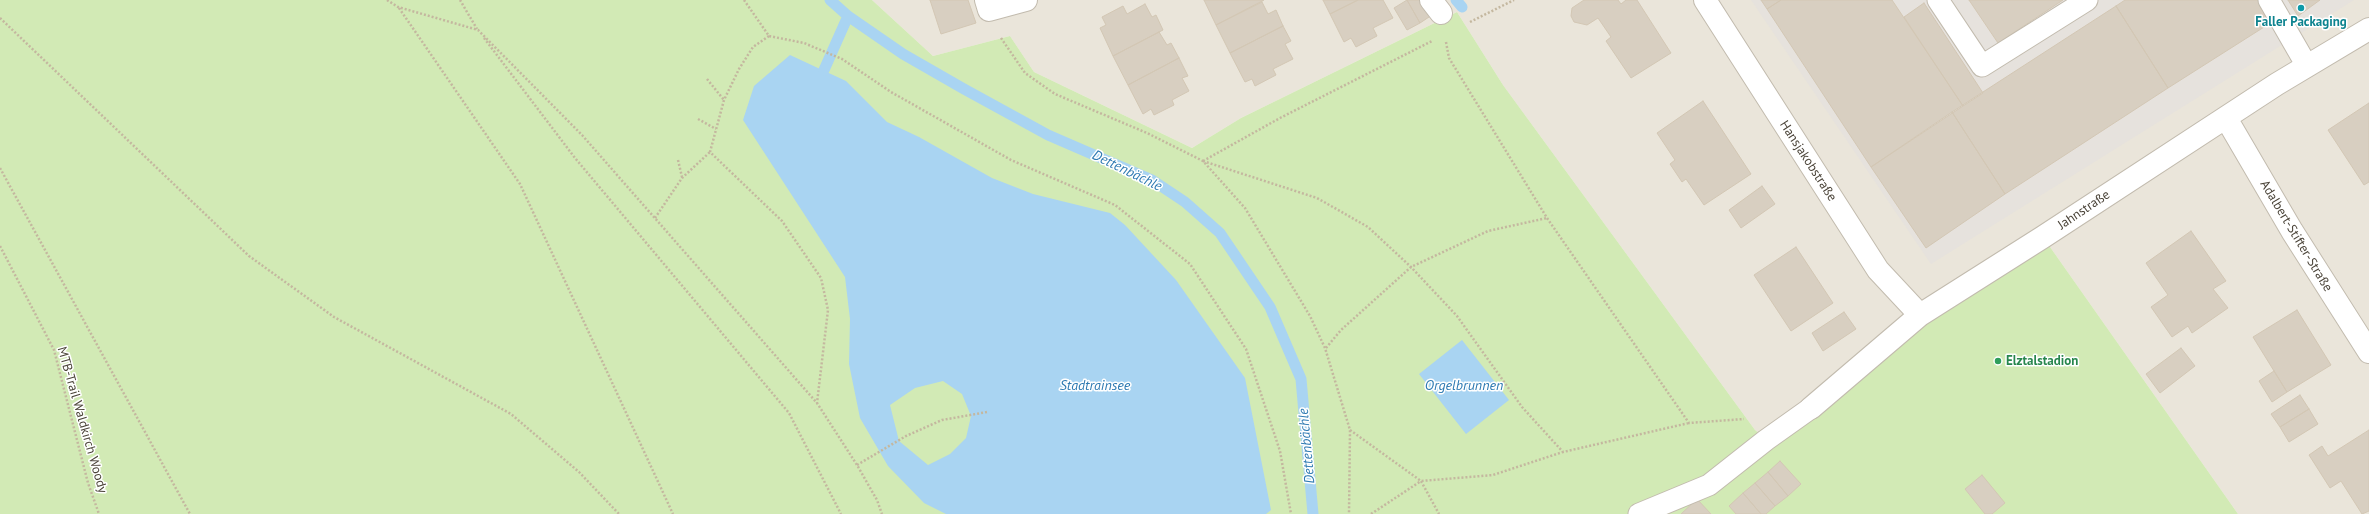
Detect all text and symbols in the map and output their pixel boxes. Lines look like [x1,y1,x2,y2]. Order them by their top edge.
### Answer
marker: Faller Packaging [2296,3,2306,13]
place label: Faller Packaging [2255,14,2347,30]
street label: Hansjakobstraße [1776,118,1840,204]
water label: Dettenbächle [1089,147,1165,195]
street label: Adalbert-Stifter-Straße [2257,177,2335,295]
street label: Jahnstraße [2055,187,2113,233]
street label: MTB-Trail Waldkirch Woody [54,345,110,495]
place label: Elztalstadion [2006,353,2078,369]
marker: Elztalstadion [1993,356,2003,366]
water label: Stadtrainsee [1060,378,1130,394]
water label: Orgelbrunnen [1425,378,1503,394]
water label: Dettenbächle [1295,408,1319,484]

